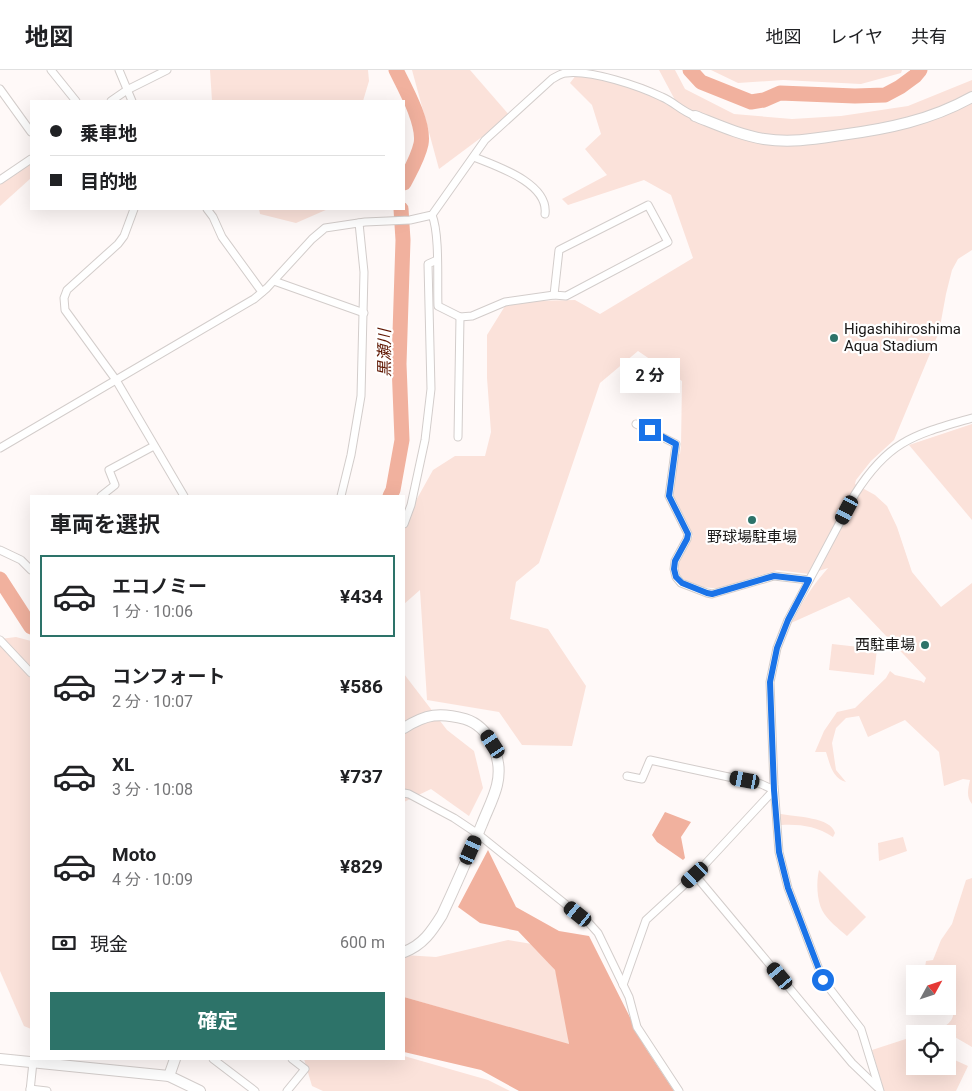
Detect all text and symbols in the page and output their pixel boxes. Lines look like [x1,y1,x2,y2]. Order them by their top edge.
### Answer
text: 地図 [25,23,73,51]
text: 地図 [766,26,802,47]
text: レイヤ [830,26,883,47]
text: 共有 [911,26,947,47]
text: 乗車地 [80,122,137,145]
text: 目的地 [80,170,137,193]
place label: Higashihiroshima Aqua Stadium [844,320,961,355]
water label: 黒瀬川 [375,327,394,377]
marker: Higashihiroshima Aqua Stadium [828,332,840,344]
callout: 2 分 [620,358,680,392]
text: 2 分 [635,366,665,385]
route end [639,419,661,441]
car [833,493,860,527]
text: 車両を選択 [50,512,160,537]
marker: 野球場駐車場 [746,514,758,526]
place label: 野球場駐車場 [707,528,797,546]
icon: car [52,574,97,619]
text: エコノミー [112,575,207,598]
text: ¥434 [340,585,383,608]
text: 1 分 · 10:06 [112,602,193,621]
place label: 西駐車場 [855,636,915,654]
marker: 西駐車場 [919,639,931,651]
icon: car [52,664,97,709]
text: コンフォート [112,665,225,688]
text: ¥586 [340,675,383,698]
text: 2 分 · 10:07 [112,692,193,711]
car [478,727,507,761]
text: XL [112,753,134,776]
icon: car [52,754,97,799]
text: ¥737 [340,765,383,788]
car [728,770,761,790]
text: 3 分 · 10:08 [112,780,193,799]
car [458,833,483,867]
text: Moto [112,843,156,866]
icon: car [52,844,97,889]
text: ¥829 [340,855,383,878]
car [678,859,711,891]
text: 4 分 · 10:09 [112,870,193,889]
car [561,899,594,929]
icon: cash [50,929,78,957]
text: 現金 [90,933,128,956]
text: 600 m [340,933,385,952]
car [764,960,795,992]
north arrow [906,965,956,1015]
map controls [906,965,956,1075]
route start [812,969,834,991]
button: 確定 [50,992,385,1050]
button: locate [906,1025,956,1075]

